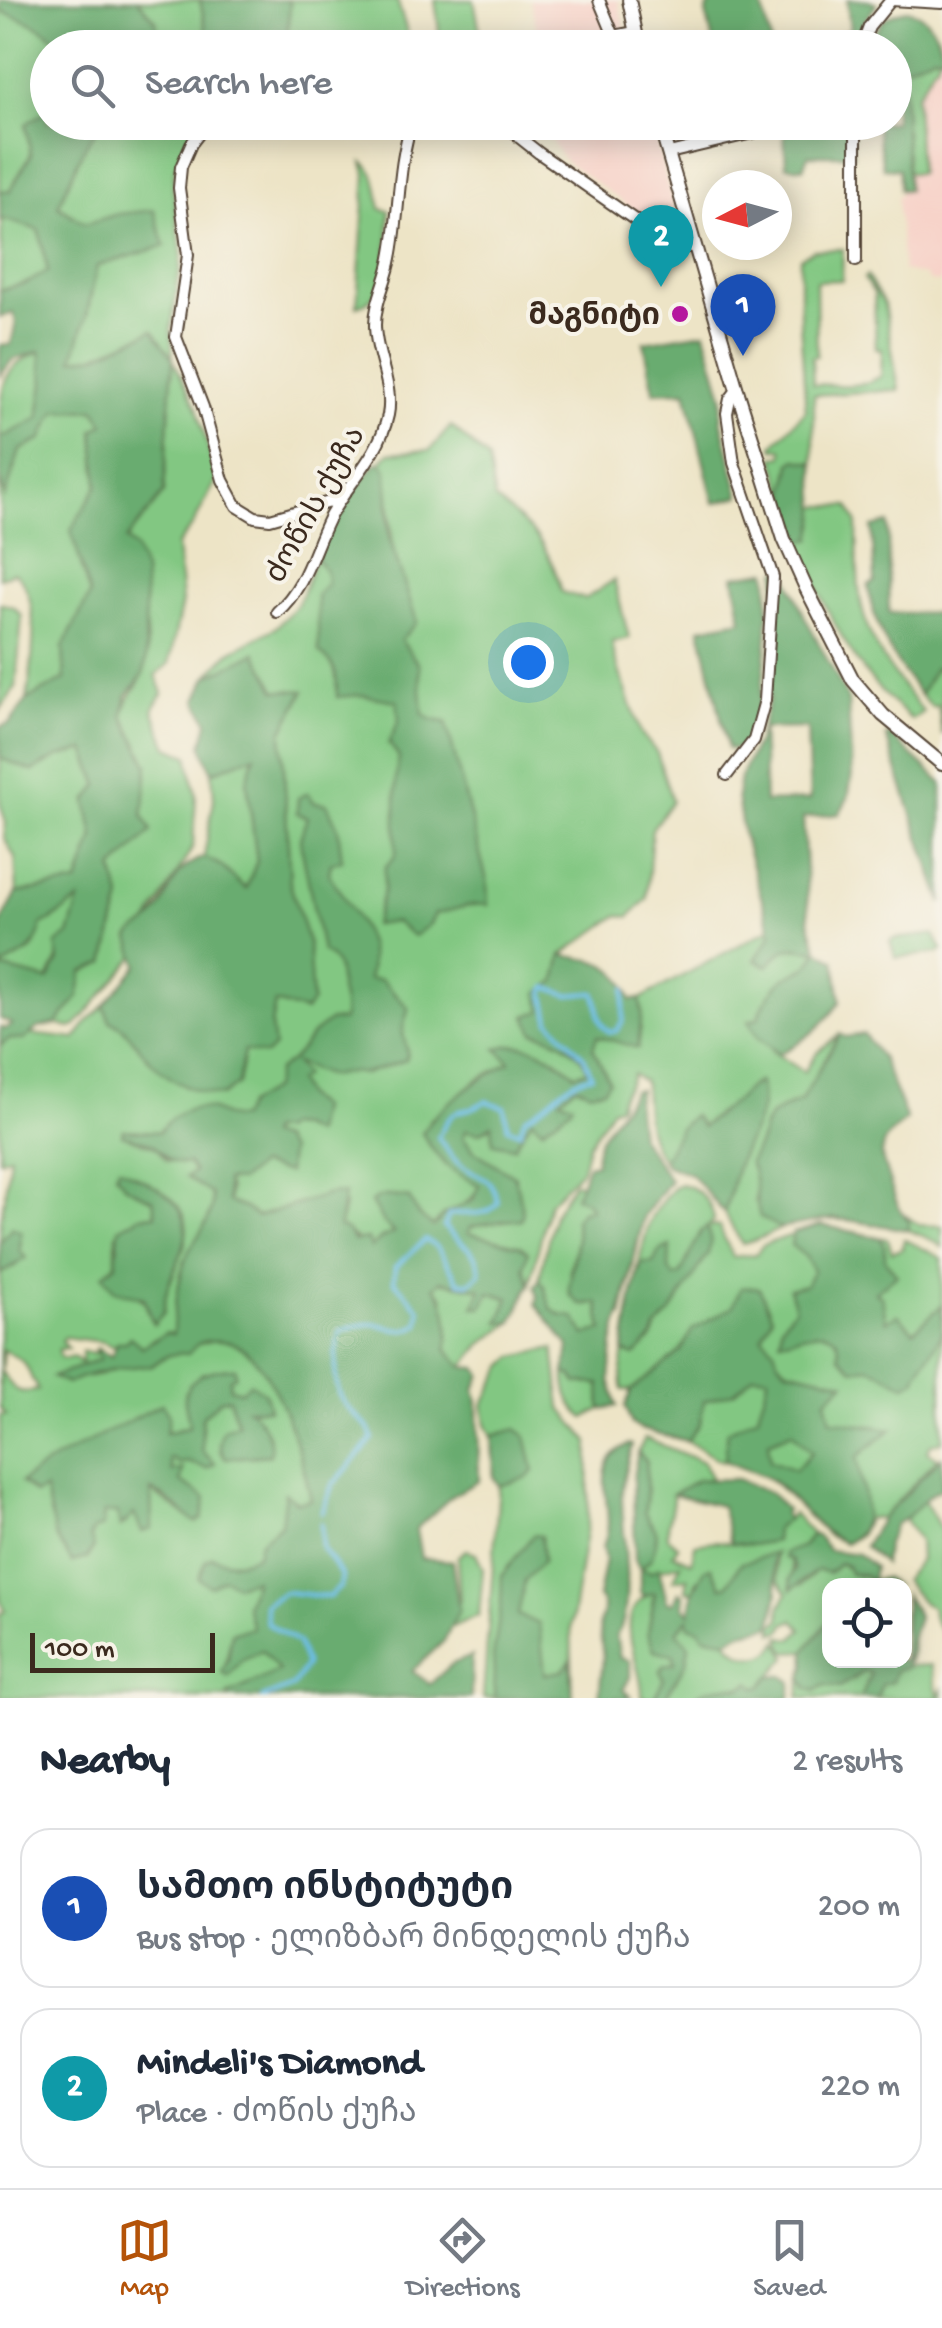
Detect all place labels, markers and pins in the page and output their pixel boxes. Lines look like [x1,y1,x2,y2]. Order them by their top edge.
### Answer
pin: 2 [628,204,694,287]
pin: 1 [710,274,776,356]
place label: მაგნიტი [529,301,660,336]
marker: მაგნიტი [669,303,691,325]

